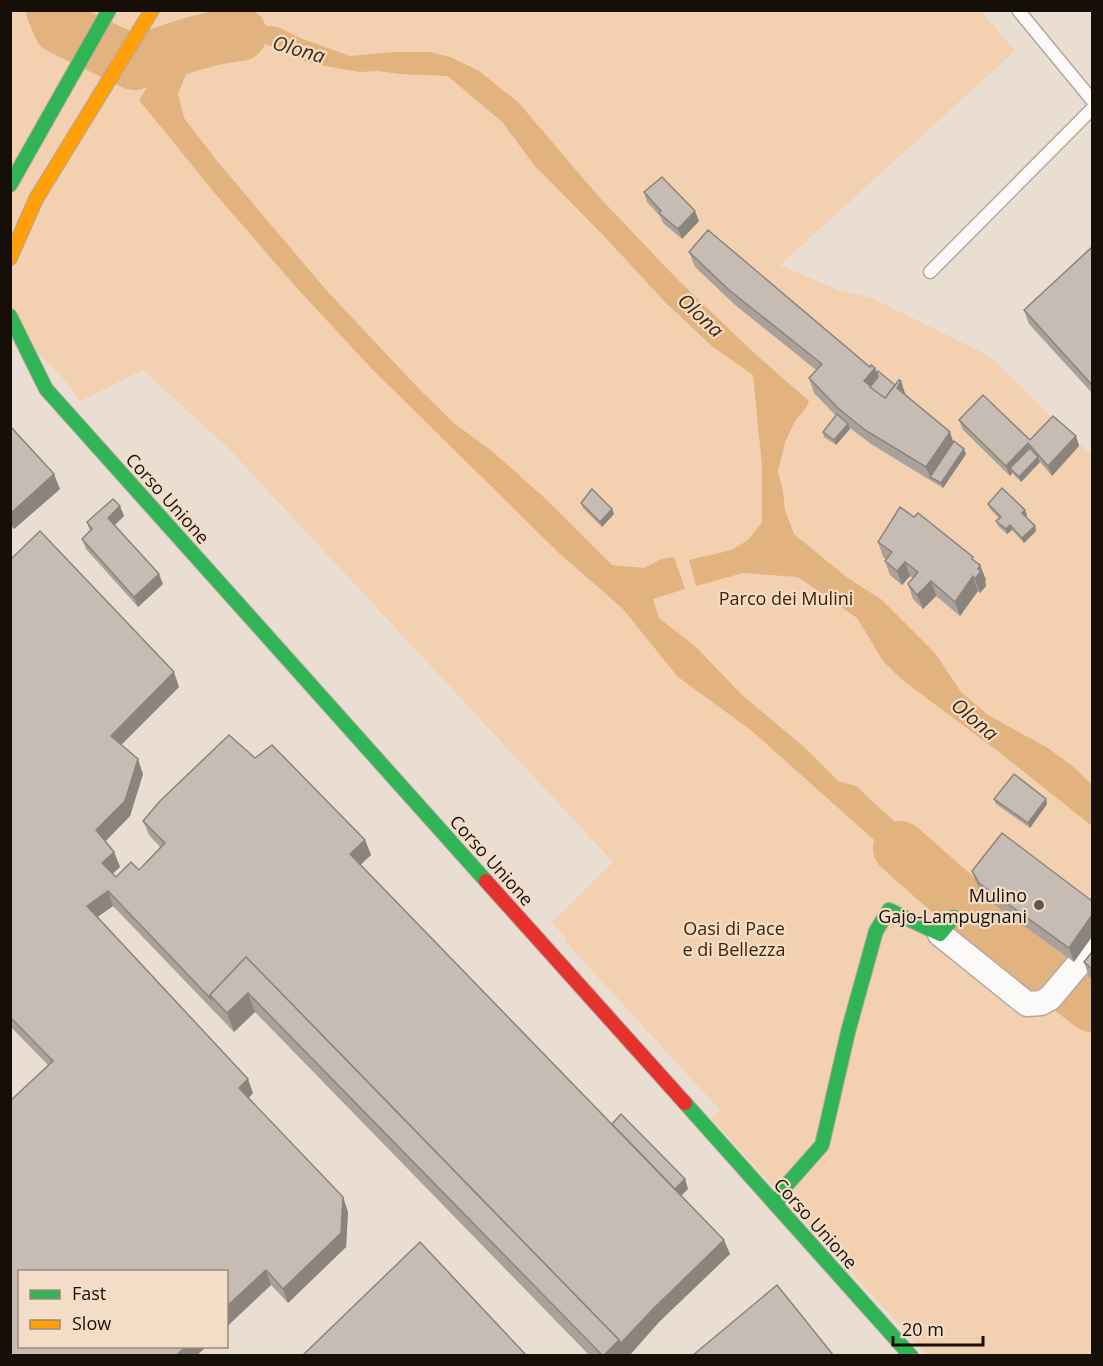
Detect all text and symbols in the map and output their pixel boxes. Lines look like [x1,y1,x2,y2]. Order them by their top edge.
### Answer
water label: Olona [270,29,328,69]
water label: Olona [672,287,730,343]
street label: Corso Unione [121,448,215,548]
park label: Parco dei Mulini [719,586,853,610]
water label: Olona [946,691,1004,747]
street label: Corso Unione [445,810,539,910]
place label: Mulino Gajo-Lampugnani [878,883,1027,928]
marker: Mulino Gajo-Lampugnani [1032,898,1046,912]
park label: Oasi di Pace e di Bellezza [683,916,785,961]
street label: Corso Unione [769,1173,863,1273]
legend [18,1270,228,1348]
text: Fast [72,1281,106,1305]
scale bar [893,1309,983,1347]
text: Slow [72,1311,111,1335]
text: 20 m [902,1317,944,1341]

